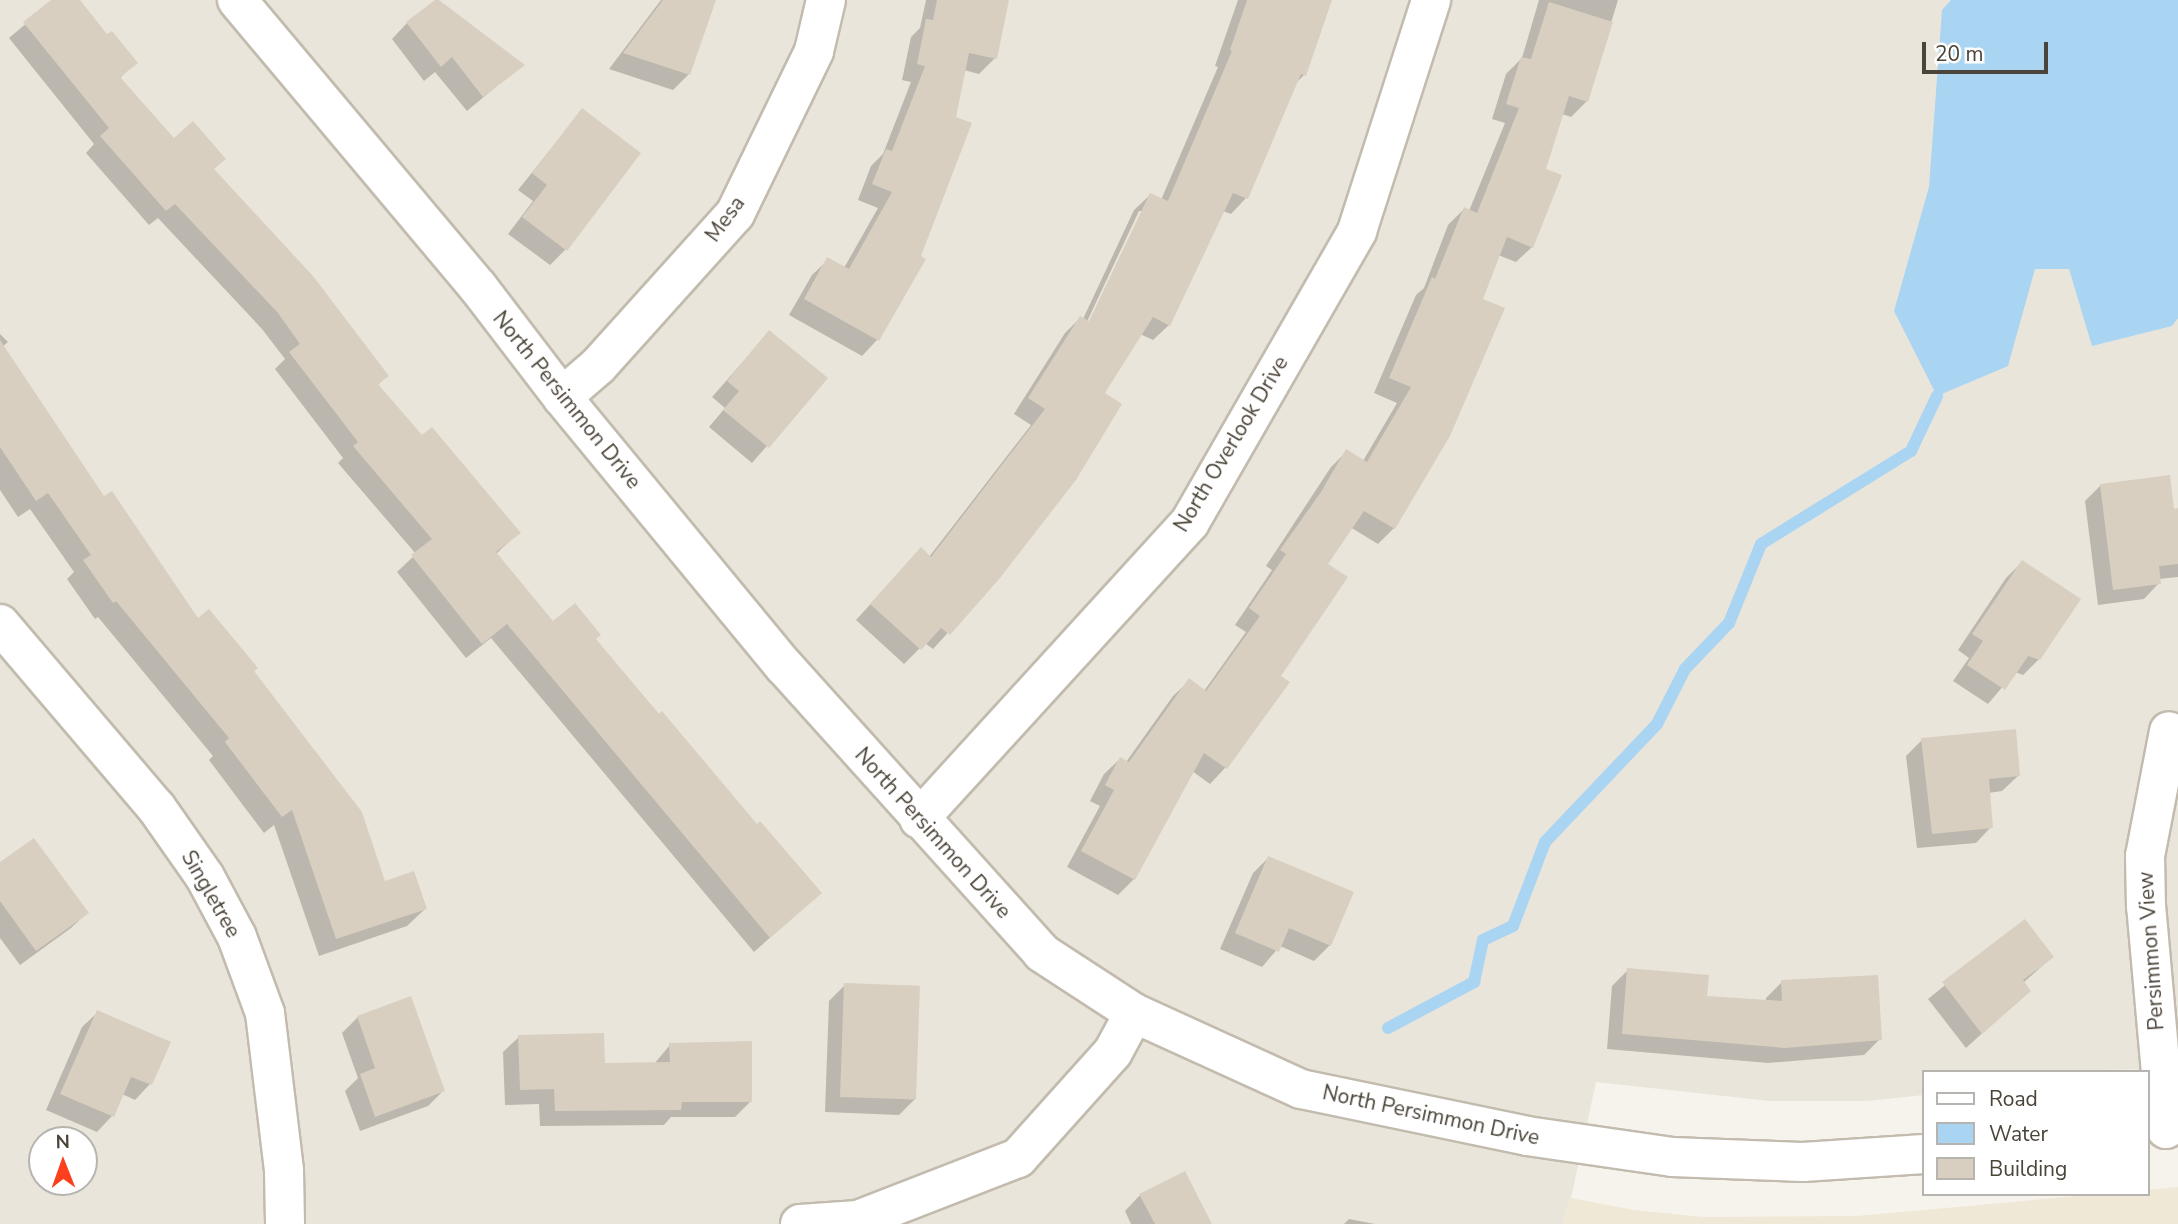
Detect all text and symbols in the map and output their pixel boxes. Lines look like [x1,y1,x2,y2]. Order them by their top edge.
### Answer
scale bar [1926,28,2052,72]
text: 20 m [1935,40,1984,68]
street label: Mesa [700,191,750,247]
street label: North Persimmon Drive [488,306,646,494]
street label: North Overlook Drive [1169,352,1293,536]
street label: North Persimmon Drive [850,742,1016,924]
street label: Singletree [176,846,246,942]
street label: Persimmon View [2133,871,2169,1031]
legend [1923,1070,2150,1196]
street label: North Persimmon Drive [1320,1080,1542,1150]
text: Road [1989,1085,2038,1113]
text: Water [1989,1120,2048,1148]
north arrow [28,1126,98,1196]
text: N [55,1129,70,1155]
text: Building [1989,1155,2067,1183]

